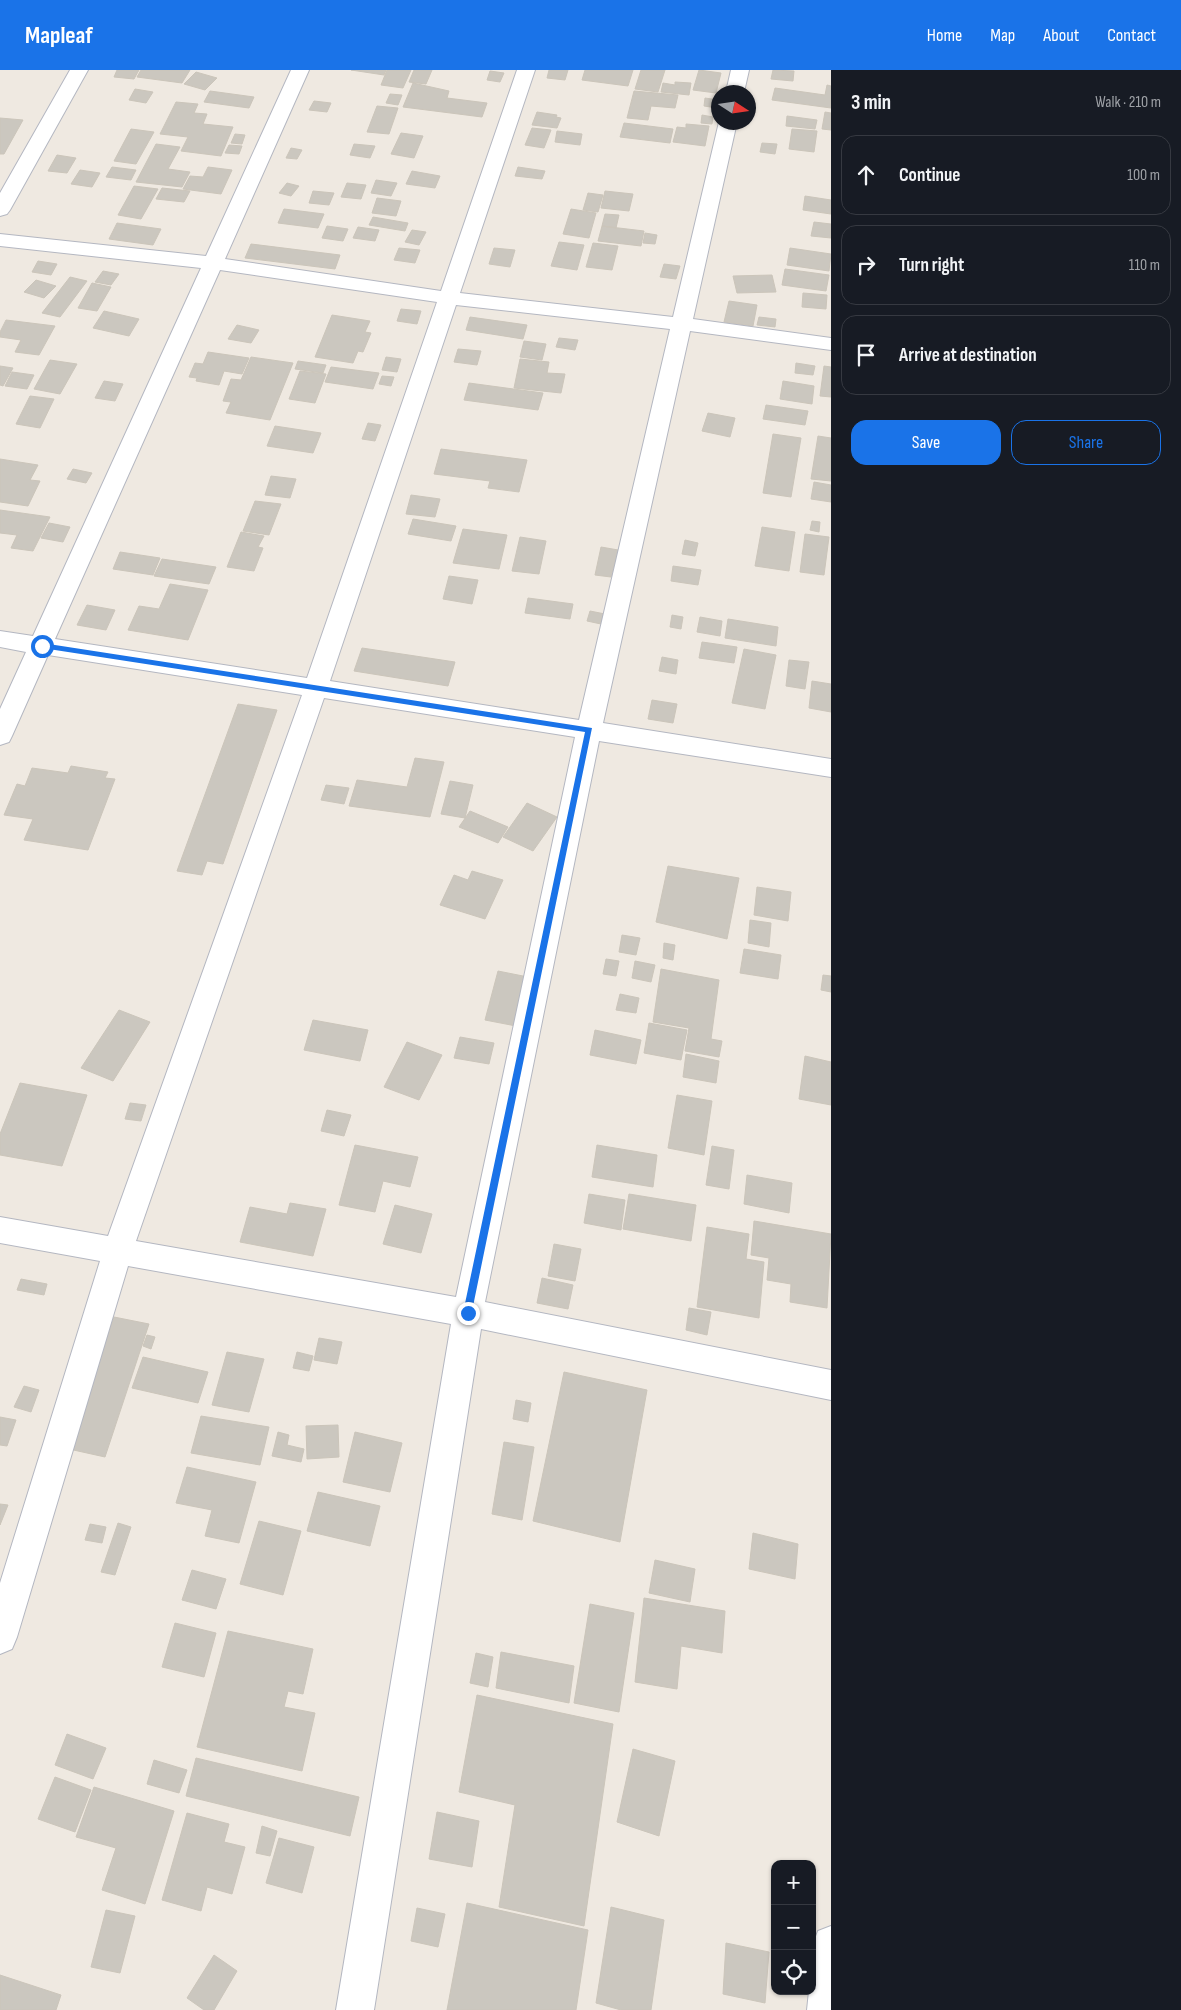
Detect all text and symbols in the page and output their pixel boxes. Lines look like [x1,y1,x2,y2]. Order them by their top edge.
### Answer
text: Mapleaf [25,21,93,50]
text: Home [927,25,962,46]
text: Map [990,25,1015,46]
text: About [1043,25,1079,46]
text: Contact [1107,25,1156,46]
north arrow [711,85,756,130]
text: 3 min [851,90,891,115]
text: Walk · 210 m [1095,93,1161,112]
icon: ahead [852,161,880,189]
text: Continue [899,164,960,187]
text: 100 m [1127,166,1160,185]
icon: right [852,251,880,279]
text: Turn right [899,254,964,277]
text: 110 m [1129,256,1160,275]
icon: arrive [852,341,880,369]
text: Arrive at destination [899,344,1037,367]
button: Save [851,420,1001,465]
button: Share [1011,420,1161,465]
route start [31,635,54,658]
route end [457,1302,480,1325]
map controls [771,1860,816,1995]
button: + [771,1860,816,1905]
button: − [771,1905,816,1950]
button: locate [771,1950,816,1995]

